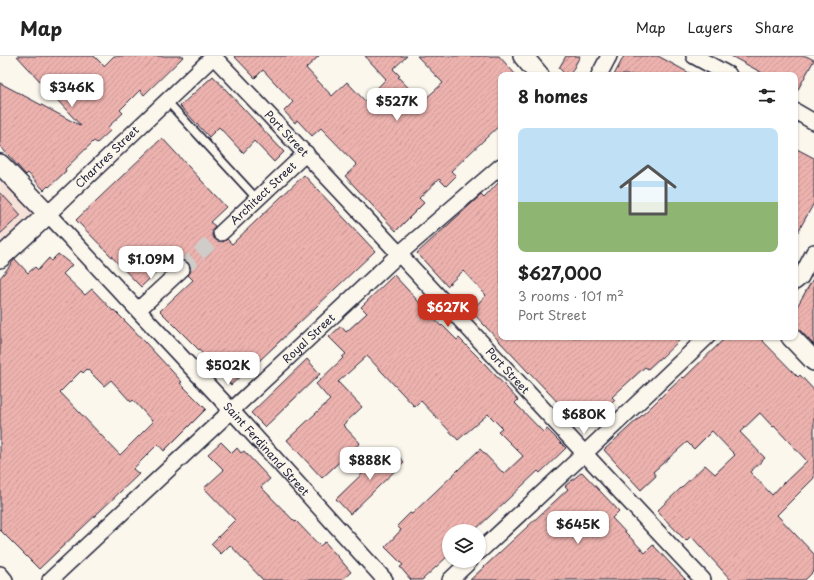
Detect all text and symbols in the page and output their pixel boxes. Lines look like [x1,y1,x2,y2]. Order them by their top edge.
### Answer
text: Map [20,14,62,42]
text: Map [636,17,666,38]
text: Layers [688,17,733,38]
text: Share [755,17,794,38]
pin: $346K [44,74,100,108]
text: $346K [49,77,95,96]
text: 8 homes [518,83,588,109]
icon: filters [756,85,778,107]
pin: $527K [369,88,425,122]
text: $527K [376,91,418,110]
street label: Port Street [261,106,313,161]
street label: Chartres Street [71,121,143,192]
icon: home [612,154,684,226]
street label: Architect Street [226,157,300,228]
pin: $1.09M [118,246,184,280]
text: $1.09M [128,249,174,268]
text: $627,000 [518,260,602,286]
text: 3 rooms · 101 m² [518,286,624,305]
pin: $627K [420,294,476,328]
text: $627K [427,297,469,316]
text: Port Street [518,305,586,324]
street label: Royal Street [278,309,339,367]
street label: Port Street [482,343,534,398]
pin: $502K [200,352,256,386]
text: $502K [206,355,250,374]
street label: Saint Ferdinand Street [220,398,314,500]
pin: $680K [556,401,612,435]
text: $680K [562,404,606,423]
pin: $888K [342,447,398,481]
text: $888K [349,450,391,469]
pin: $645K [550,511,606,545]
text: $645K [556,514,600,533]
map controls [442,524,486,568]
button: layers [442,524,486,568]

